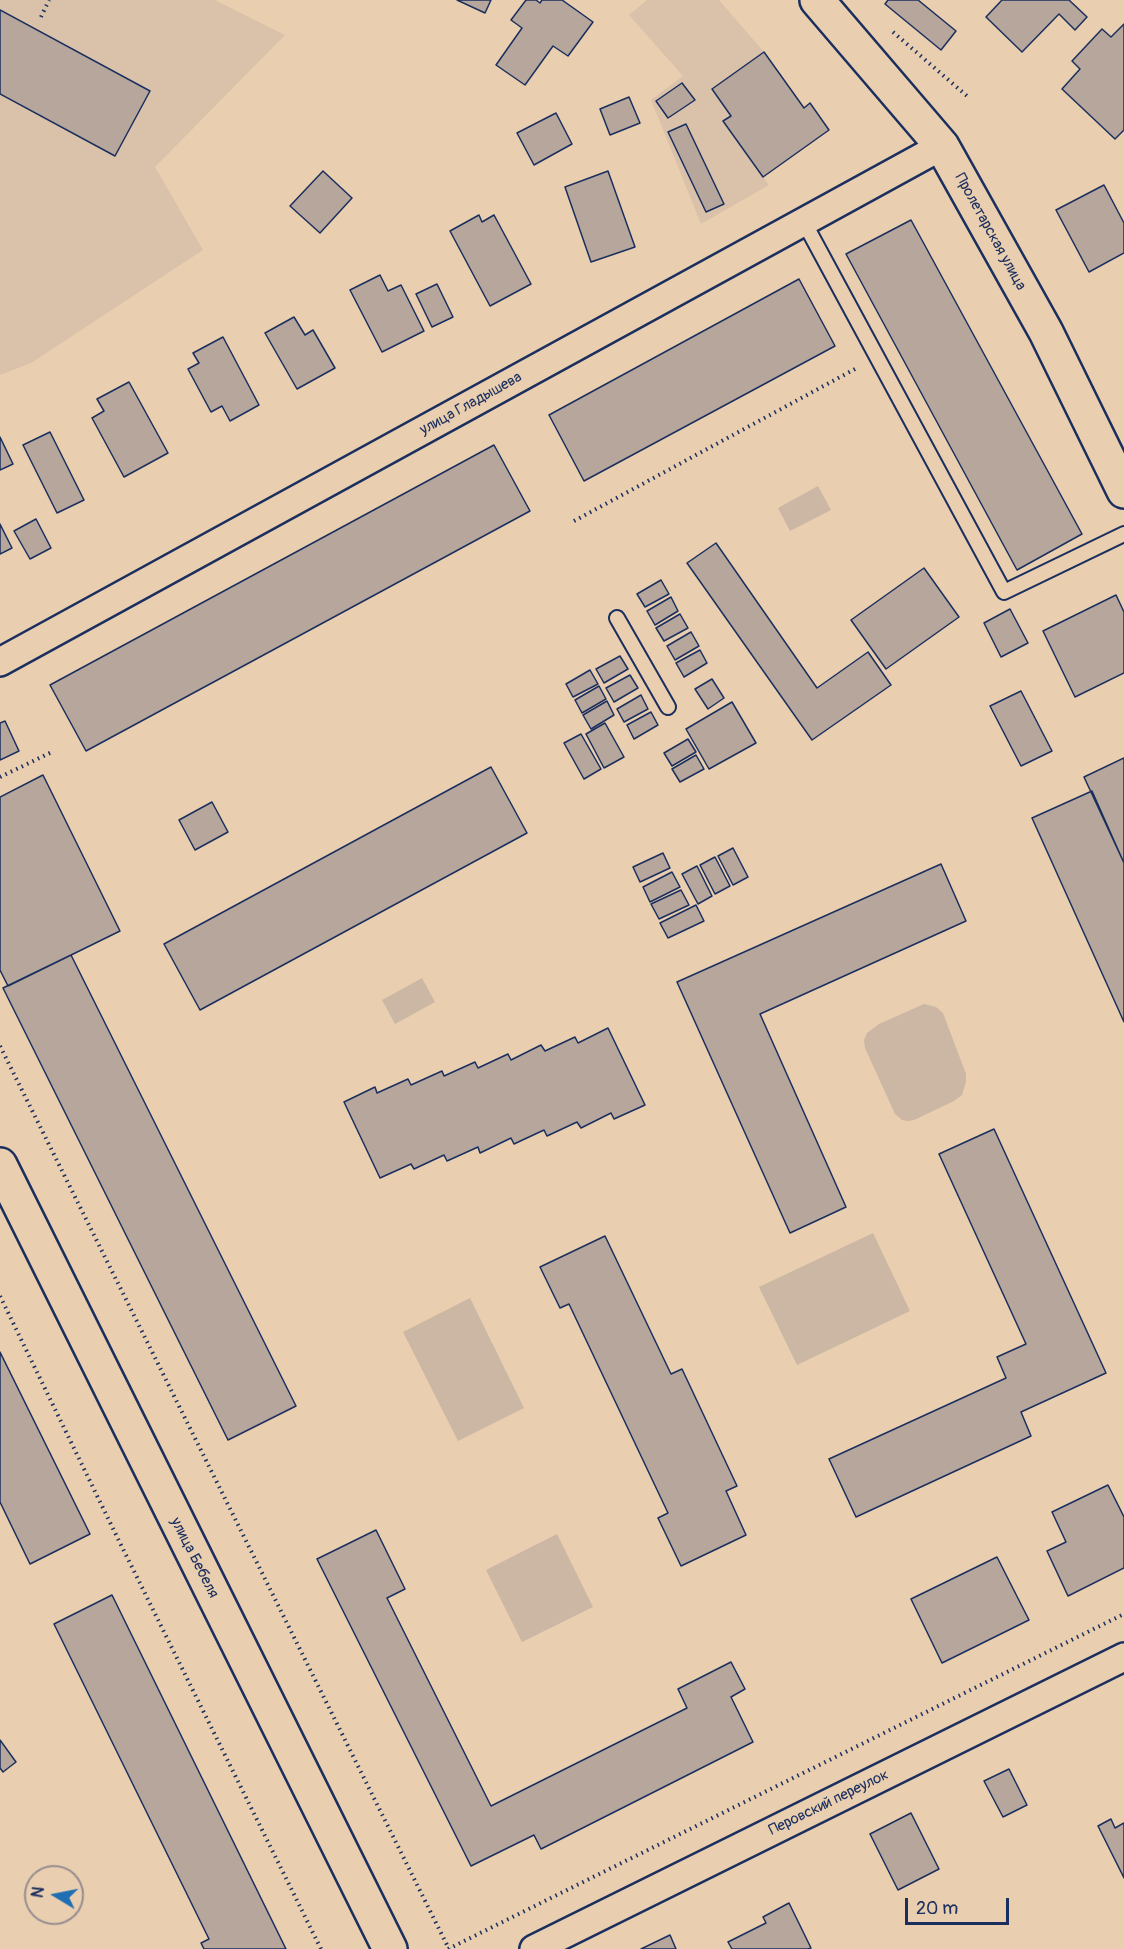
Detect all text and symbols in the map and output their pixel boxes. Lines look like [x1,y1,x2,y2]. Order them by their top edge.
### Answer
street label: Пролетарская улица [950,170,1030,294]
street label: улица Гладышева [417,369,525,439]
street label: улица Бебеля [166,1515,222,1601]
street label: Перовский переулок [766,1766,892,1840]
north arrow [24,1865,84,1925]
text: N [27,1885,49,1899]
scale bar [908,1886,1012,1924]
text: 20 m [916,1897,958,1920]

